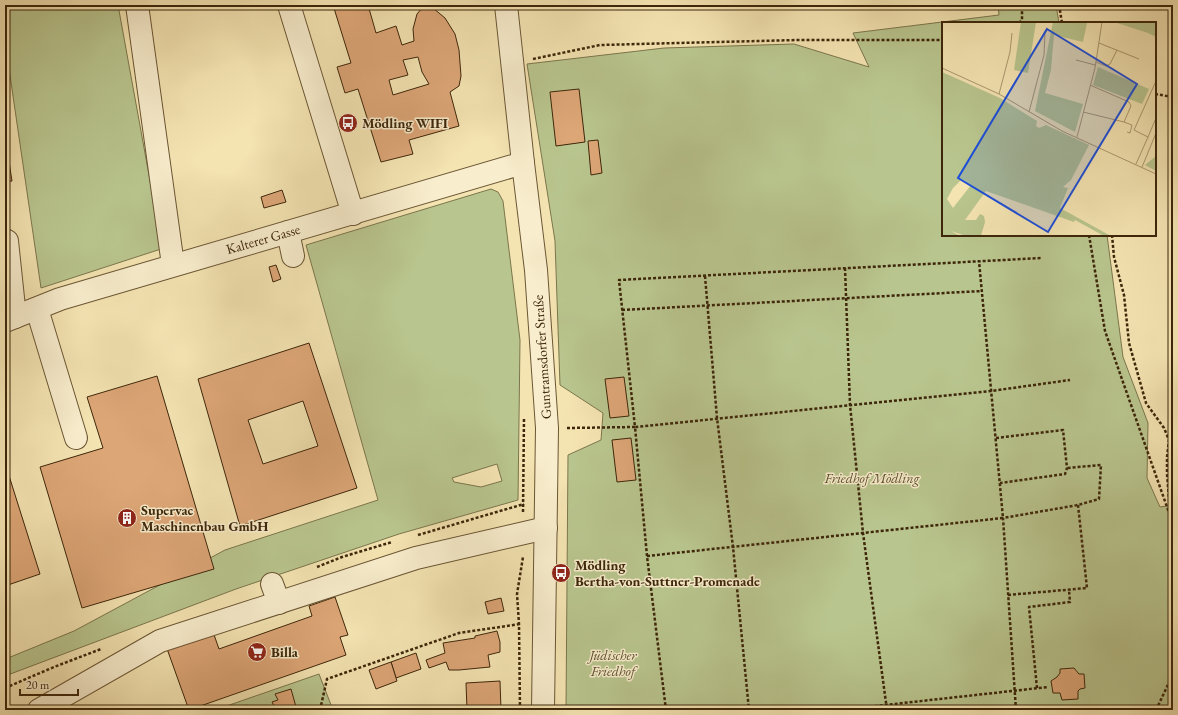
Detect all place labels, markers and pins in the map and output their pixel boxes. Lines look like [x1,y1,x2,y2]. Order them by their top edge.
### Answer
bus stop icon: Mödling WIFI [337,112,359,134]
place label: Mödling WIFI [362,114,448,132]
place label: Supervac Maschinenbau GmbH [141,501,268,535]
building icon: Supervac Maschinenbau GmbH [116,507,138,529]
place label: Mödling Bertha-von-Suttner-Promenade [575,556,760,590]
bus stop icon: Mödling Bertha-von-Suttner-Promenade [550,562,572,584]
supermarket icon: Billa [246,641,268,663]
place label: Billa [271,643,299,661]

